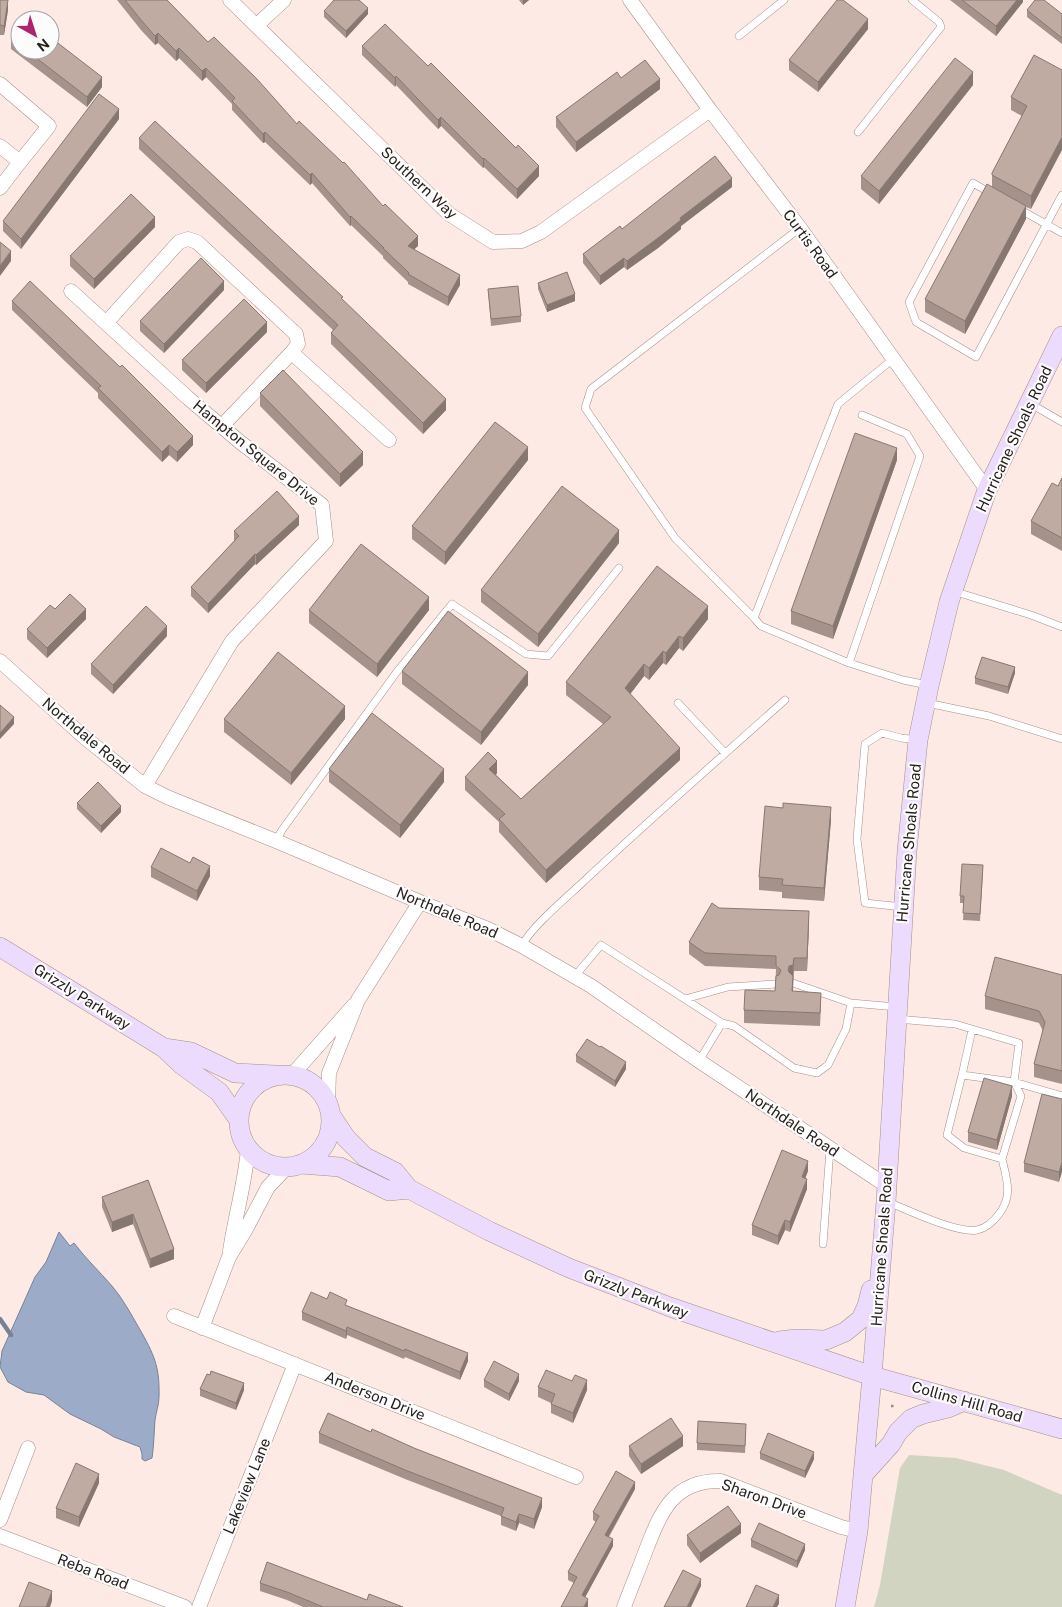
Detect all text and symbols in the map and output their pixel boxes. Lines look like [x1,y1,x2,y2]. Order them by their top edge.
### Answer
north arrow [10,10,60,60]
text: N [34,35,52,55]
street label: Southern Way [378,143,461,222]
street label: Curtis Road [780,206,841,281]
street label: Hurricane Shoals Road [972,363,1055,515]
street label: Hampton Square Drive [190,396,323,509]
street label: Northdale Road [39,694,133,777]
street label: Hurricane Shoals Road [893,763,924,923]
street label: Northdale Road [394,883,501,942]
street label: Grizzly Parkway [31,960,134,1033]
street label: Northdale Road [742,1085,842,1160]
street label: Hurricane Shoals Road [867,1167,896,1327]
street label: Grizzly Parkway [581,1266,691,1321]
street label: Anderson Drive [322,1368,428,1423]
street label: Collins Hill Road [910,1378,1025,1425]
street label: Lakeview Lane [220,1435,274,1536]
street label: Sharon Drive [719,1475,809,1522]
street label: Reba Road [55,1550,131,1593]

